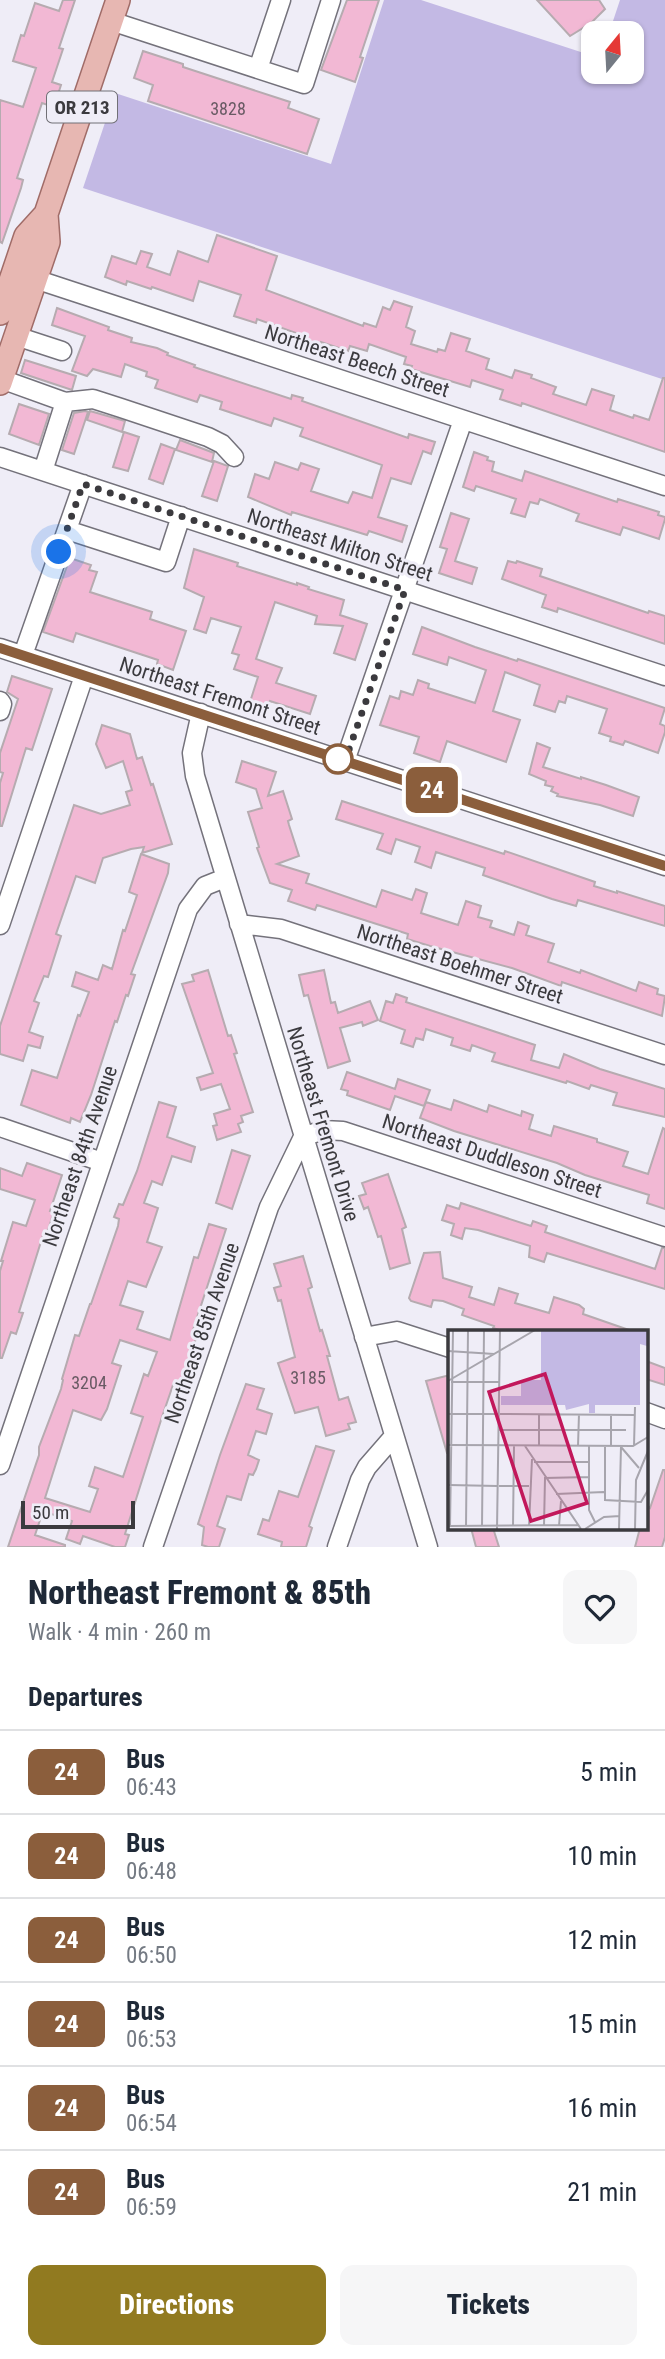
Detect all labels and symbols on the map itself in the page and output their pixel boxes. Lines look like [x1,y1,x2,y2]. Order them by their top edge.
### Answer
north arrow [581,21,644,84]
road number: OR 213 [47,92,117,122]
house number: 3828 [210,98,246,119]
street label: Northeast Beech Street [262,320,452,402]
street label: Northeast Milton Street [244,504,436,586]
your location [41,534,76,569]
street label: Northeast Fremont Street [116,652,324,740]
unlabelled marker [323,744,353,774]
line badge: 24 [400,767,464,813]
street label: Northeast Boehmer Street [354,919,566,1009]
street label: Northeast Fremont Drive [282,1024,364,1225]
street label: Northeast 84th Avenue [38,1062,122,1250]
street label: Northeast Duddleson Street [379,1109,605,1203]
street label: Northeast 85th Avenue [160,1239,244,1427]
inset map [448,1330,648,1530]
house number: 3185 [290,1367,326,1388]
house number: 3204 [71,1372,107,1393]
scale bar [21,1498,135,1530]

